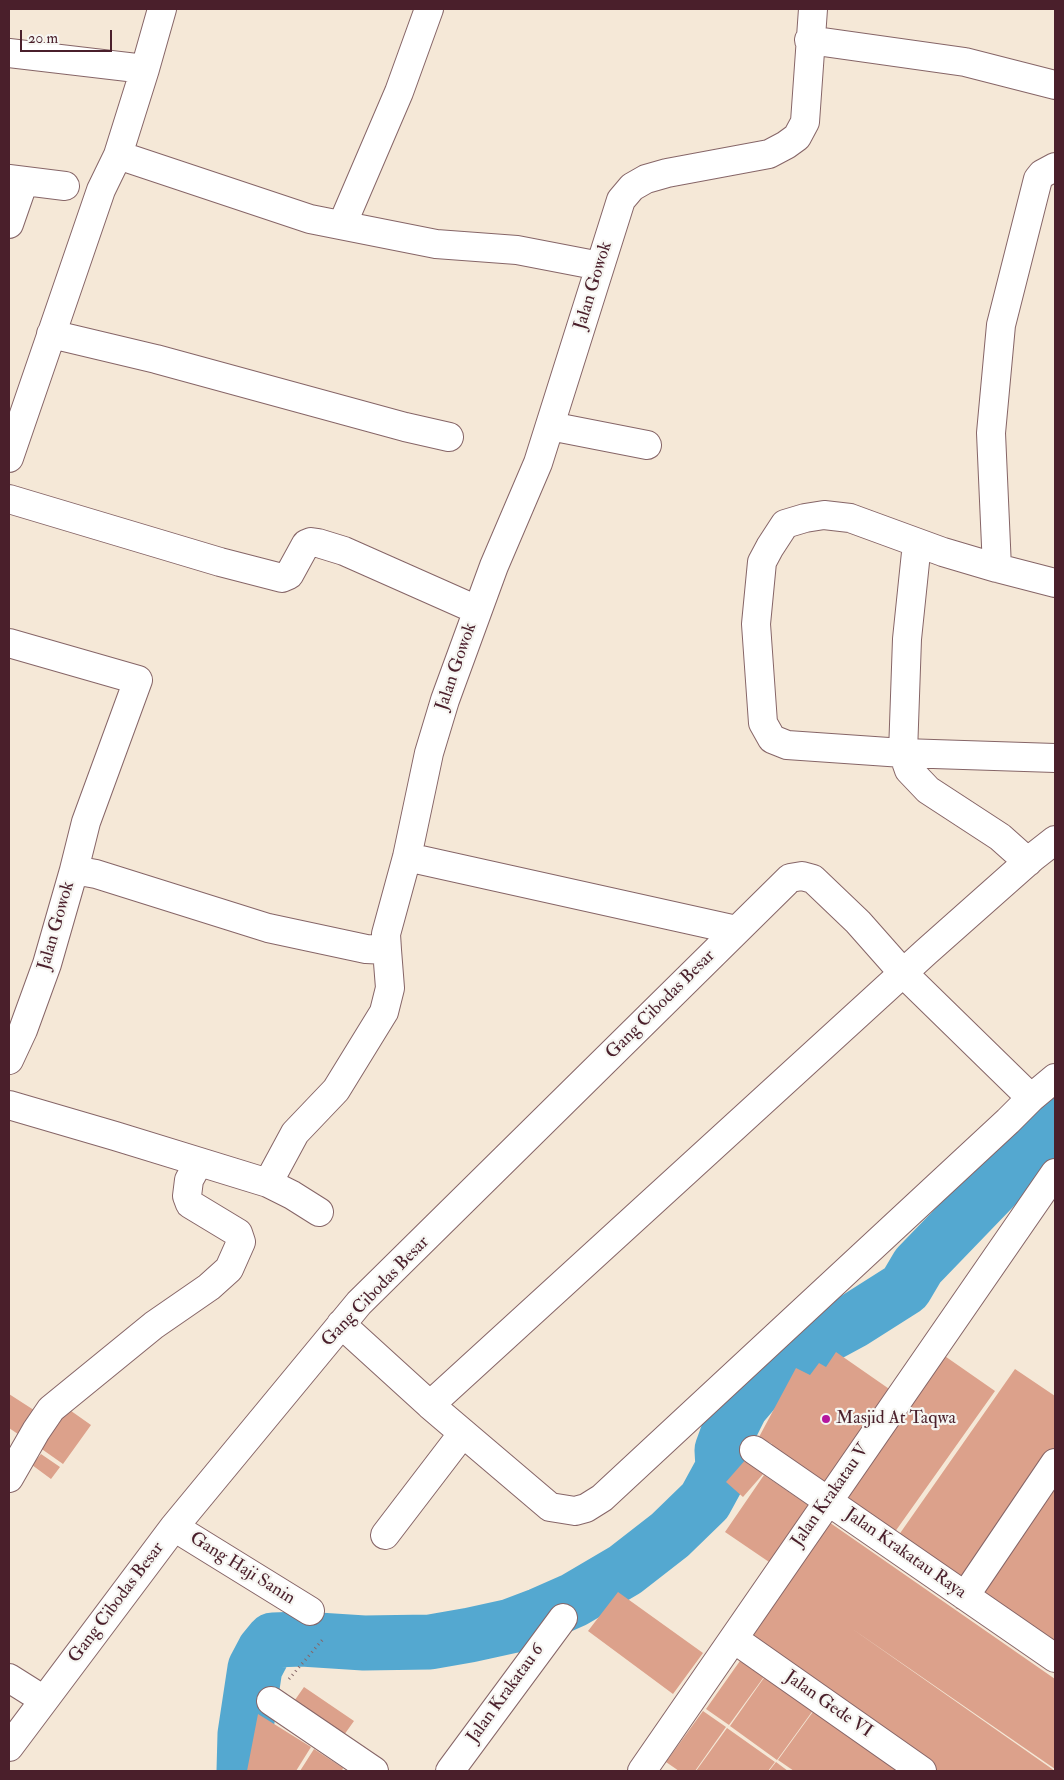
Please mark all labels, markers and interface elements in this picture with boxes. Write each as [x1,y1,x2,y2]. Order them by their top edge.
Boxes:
scale bar [22,20,115,52]
text: 20 m [28,29,58,48]
street label: Jalan Gowok [570,239,618,333]
street label: Jalan Gowok [432,620,482,714]
street label: Jalan Gowok [34,879,80,973]
street label: Gang Cibodas Besar [602,946,720,1064]
street label: Gang Cibodas Besar [318,1232,434,1352]
place label: Masjid At Taqwa [836,1408,956,1430]
marker: Masjid At Taqwa [820,1413,832,1425]
street label: Jalan Krakatau V [787,1440,875,1552]
street label: Jalan Krakatau Raya [840,1504,970,1604]
street label: Gang Haji Sanin [185,1528,299,1610]
street label: Gang Cibodas Besar [65,1538,169,1668]
street label: Jalan Krakatau 6 [463,1640,549,1748]
street label: Jalan Gede VI [780,1667,876,1743]

